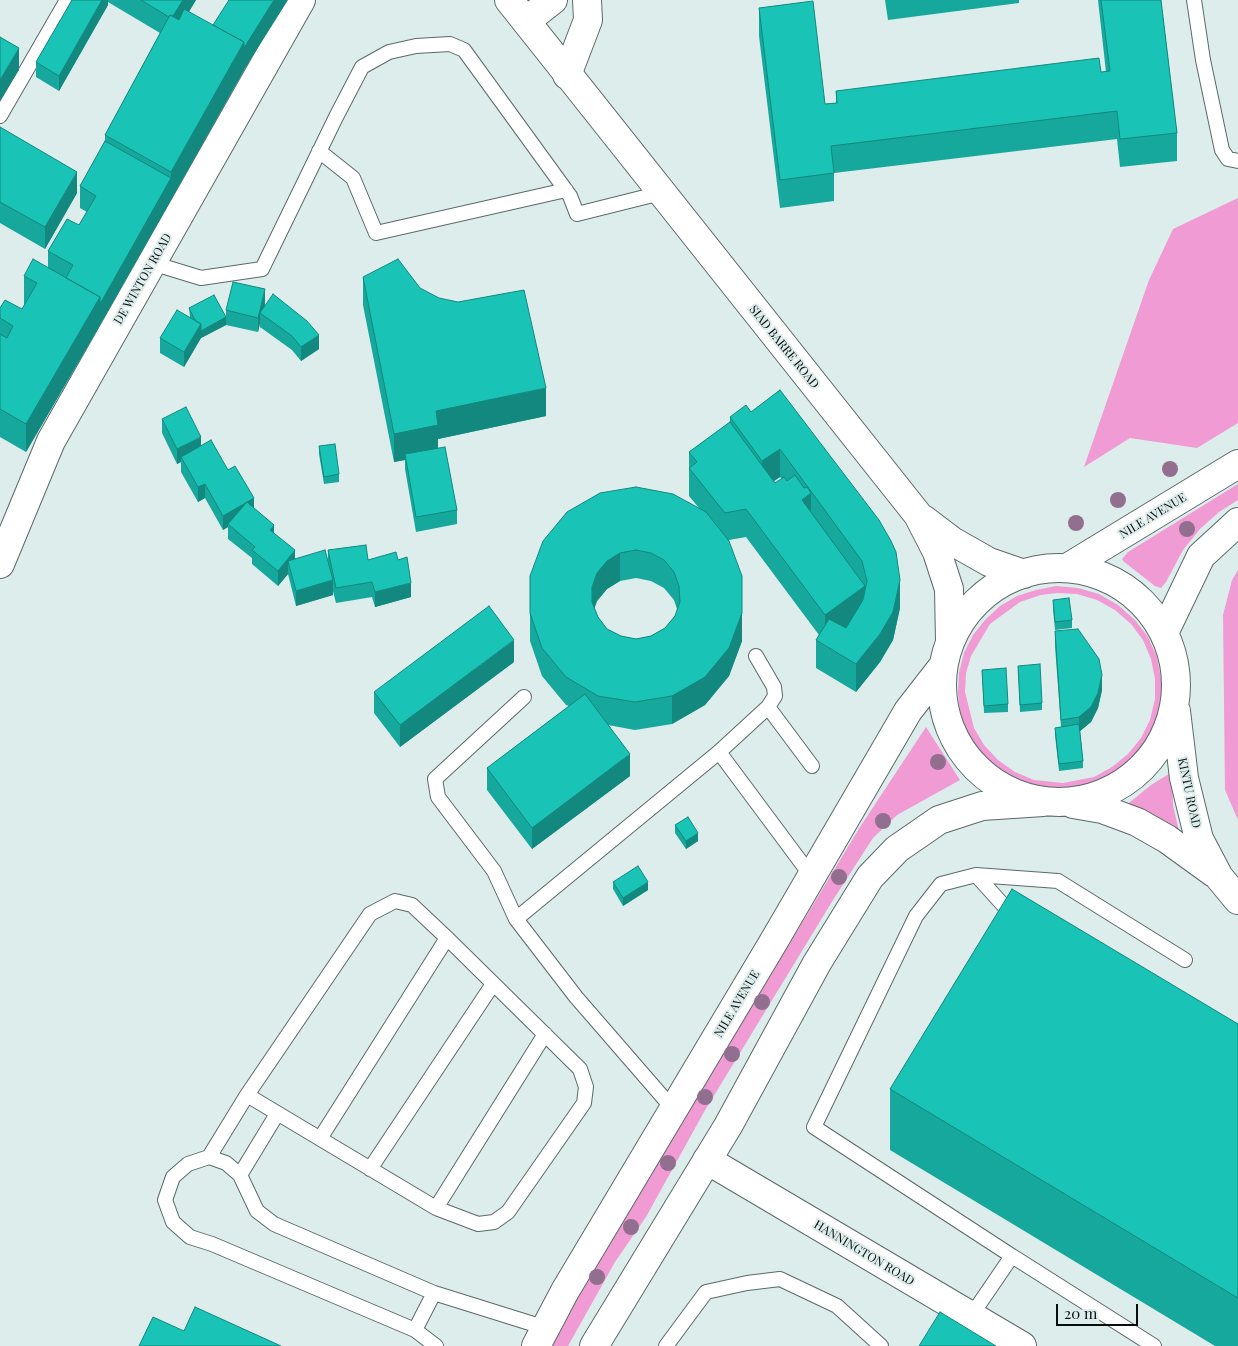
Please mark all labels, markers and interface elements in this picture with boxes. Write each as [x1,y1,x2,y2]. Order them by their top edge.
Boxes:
street label: DE WINTON ROAD [111,231,175,327]
street label: SIAD BARRE ROAD [746,303,822,391]
street label: NILE AVENUE [1117,490,1189,542]
street label: KINTU ROAD [1175,757,1203,829]
street label: NILE AVENUE [711,968,763,1040]
street label: HANNINGTON ROAD [811,1217,917,1289]
scale bar [1058,1294,1140,1326]
text: 20 m [1064,1303,1097,1323]

